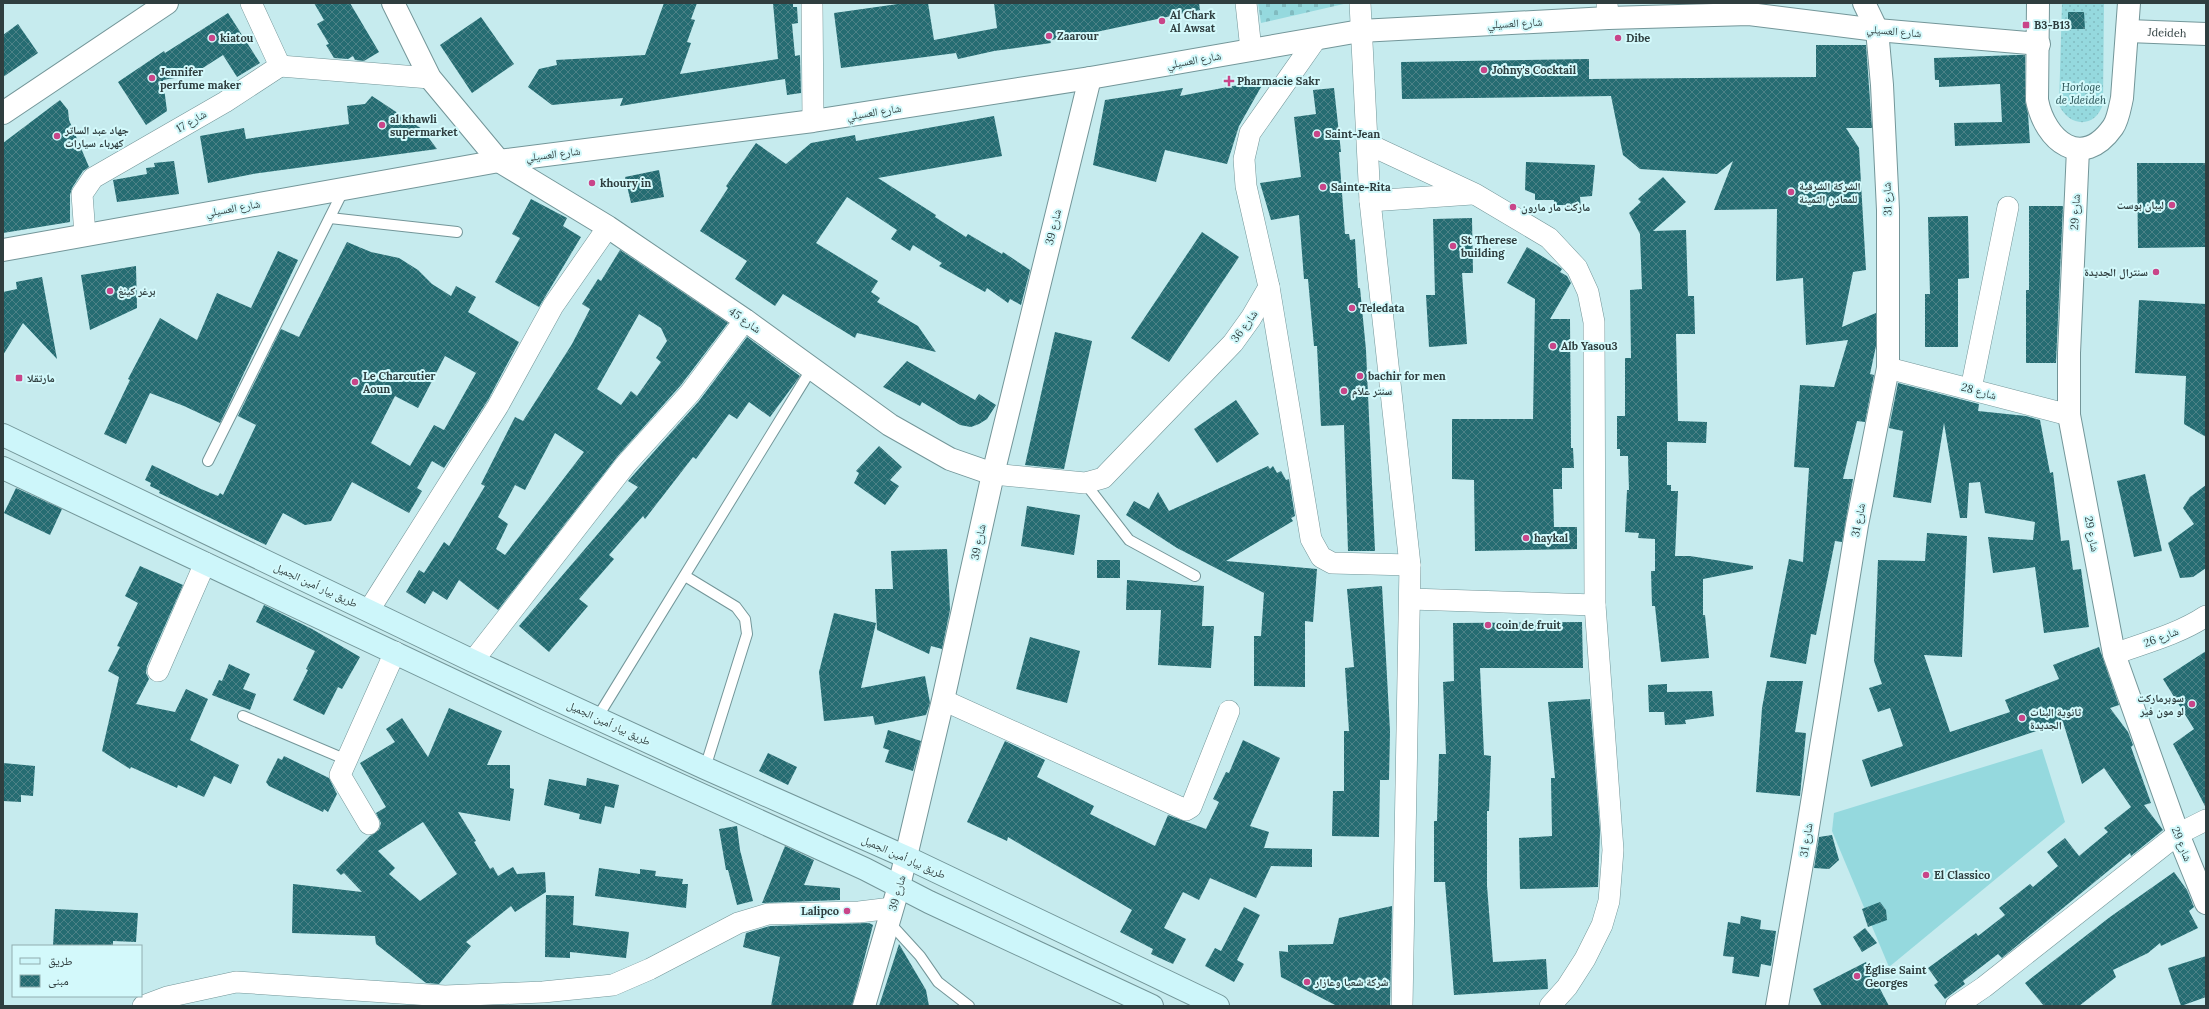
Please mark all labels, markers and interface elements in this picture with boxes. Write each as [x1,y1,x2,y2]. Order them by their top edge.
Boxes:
place label: Al Chark Al Awsat [1170,8,1216,35]
street label: شارع العسيلي [1487,15,1543,33]
marker: Al Chark Al Awsat [1157,16,1167,26]
place label: B3-B13 [2034,18,2070,32]
marker: B3-B13 [2021,20,2031,30]
street label: شارع العسيلي [1866,22,1922,42]
street label: Jdeideh [2146,25,2187,40]
place label: Zaarour [1057,29,1099,43]
place label: kiatou [220,31,254,45]
marker: Zaarour [1044,31,1054,41]
place label: Dibe [1626,31,1650,45]
marker: kiatou [207,33,217,43]
marker: Dibe [1613,33,1623,43]
street label: شارع العسيلي [1166,48,1223,73]
place label: Johny's Cocktail [1492,63,1577,77]
place label: Jennifer perfume maker [160,65,242,92]
marker: Johny's Cocktail [1479,65,1489,75]
marker: Jennifer perfume maker [147,73,157,83]
place label: Pharmacie Sakr [1237,74,1321,88]
marker: Pharmacie Sakr [1224,76,1234,86]
park label: Horloge de Jdeideh [2056,80,2107,107]
street label: شارع العسيلي [846,101,902,125]
street label: شارع 17 [173,107,209,135]
place label: al khawli supermarket [390,112,458,139]
marker: al khawli supermarket [377,120,387,130]
place label: جهاد عبد الساتر كهرباء سيارات [64,123,129,150]
place label: Saint-Jean [1325,127,1380,141]
marker: Saint-Jean [1312,129,1322,139]
marker: جهاد عبد الساتر كهرباء سيارات [52,131,62,141]
street label: شارع العسيلي [525,144,581,166]
place label: khoury in [600,176,651,190]
marker: khoury in [587,178,597,188]
place label: الشركة الشرقية للمعادن الثمينة [1799,179,1861,207]
place label: Sainte-Rita [1331,180,1391,194]
marker: Sainte-Rita [1318,182,1328,192]
street label: شارع 31 [1879,182,1895,216]
marker: الشركة الشرقية للمعادن الثمينة [1786,187,1796,197]
street label: شارع 29 [2067,194,2083,230]
street label: شارع العسيلي [205,196,262,221]
place label: ليبان بوست [2117,198,2164,213]
place label: ماركت مار مارون [1521,200,1590,215]
marker: ليبان بوست [2167,200,2177,210]
marker: ماركت مار مارون [1508,202,1518,212]
street label: شارع 39 [1042,208,1064,246]
place label: St Therese building [1460,233,1517,260]
marker: St Therese building [1448,241,1458,251]
place label: سنترال الجديدة [2084,265,2148,280]
marker: سنترال الجديدة [2151,267,2161,277]
place label: برغر كينغ [118,284,156,299]
marker: برغر كينغ [105,286,115,296]
place label: Teledata [1360,301,1405,315]
marker: Teledata [1347,303,1357,313]
street label: شارع 45 [726,304,764,336]
street label: شارع 36 [1228,307,1260,345]
place label: Alb Yasou3 [1561,339,1618,353]
marker: Alb Yasou3 [1548,341,1558,351]
place label: Le Charcutier Aoun [363,369,436,396]
place label: bachir for men [1367,369,1446,383]
place label: مارتقلا [27,371,55,385]
marker: bachir for men [1355,371,1365,381]
marker: مارتقلا [14,373,24,383]
marker: Le Charcutier Aoun [350,377,360,387]
street label: شارع 28 [1960,380,1998,402]
place label: سنتر علاّم [1352,384,1393,399]
marker: سنتر علاّم [1339,386,1349,396]
street label: شارع 31 [1848,502,1868,538]
street label: شارع 29 [2082,515,2102,553]
street label: شارع 39 [967,523,989,561]
place label: haykal [1534,531,1569,545]
marker: haykal [1521,533,1531,543]
street label: طريق بيار أمين الجميل [272,560,360,610]
place label: coin de fruit [1496,618,1561,632]
marker: coin de fruit [1483,620,1493,630]
street label: شارع 26 [2142,624,2180,650]
place label: سوبرماركت لو مون فير [2137,691,2184,719]
street label: طريق بيار أمين الجميل [565,698,653,748]
marker: سوبرماركت لو مون فير [2187,699,2197,709]
place label: ثانوية البنات الجديدة [2030,705,2081,732]
marker: ثانوية البنات الجديدة [2017,713,2027,723]
street label: شارع 31 [1796,822,1816,858]
street label: شارع 29 [2169,825,2195,863]
street label: طريق بيار أمين الجميل [860,832,948,882]
place label: El Classico [1934,868,1990,882]
marker: El Classico [1921,870,1931,880]
street label: شارع 39 [885,874,909,912]
place label: Lalipco [801,904,839,918]
marker: Lalipco [842,906,852,916]
legend [12,945,142,997]
text: طريق [48,953,73,968]
place label: Église Saint Georges [1865,963,1927,990]
marker: Église Saint Georges [1852,971,1862,981]
text: مبنى [48,973,69,988]
place label: شركة شعيا وعازار [1314,975,1389,989]
marker: شركة شعيا وعازار [1302,977,1312,987]

